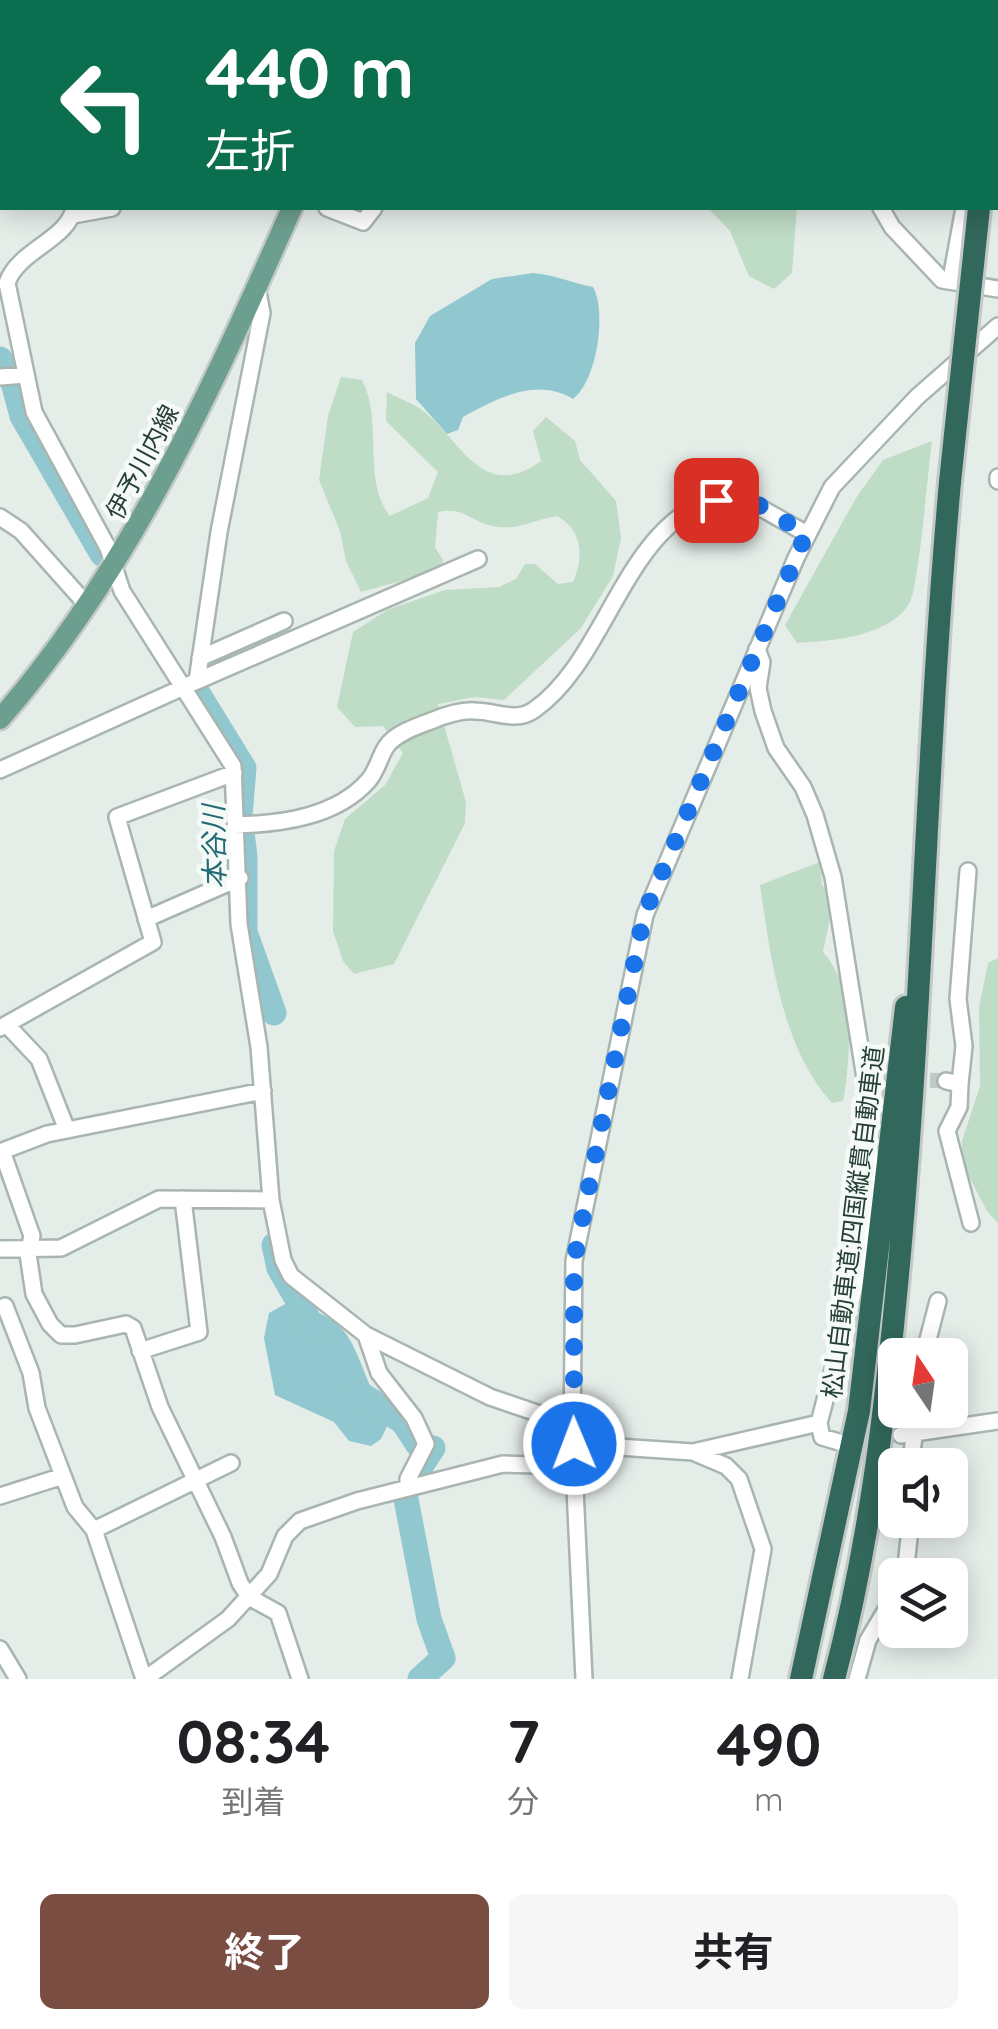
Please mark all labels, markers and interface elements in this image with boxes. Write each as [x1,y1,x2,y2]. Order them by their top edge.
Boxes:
text: 440 m [205,28,414,116]
icon: left [40,40,170,170]
text: 左折 [205,122,295,178]
street label: 伊予川内線 [99,399,185,524]
pin [674,458,759,543]
icon: arrive [689,473,744,528]
water label: 本谷川 [195,802,232,889]
street label: 松山自動車道;四国縦貫自動車道 [815,1044,890,1400]
north arrow [878,1338,968,1428]
map controls [878,1338,968,1648]
position arrow [522,1392,626,1496]
button: sound [878,1448,968,1538]
button: layers [878,1558,968,1648]
text: 08:34 [177,1703,330,1778]
text: 7 [507,1703,540,1778]
text: 490 [716,1706,821,1781]
text: m [754,1779,783,1819]
text: 到着 [221,1781,285,1821]
text: 分 [507,1781,539,1821]
button: 終了 [40,1894,489,2009]
button: 共有 [509,1894,958,2009]

